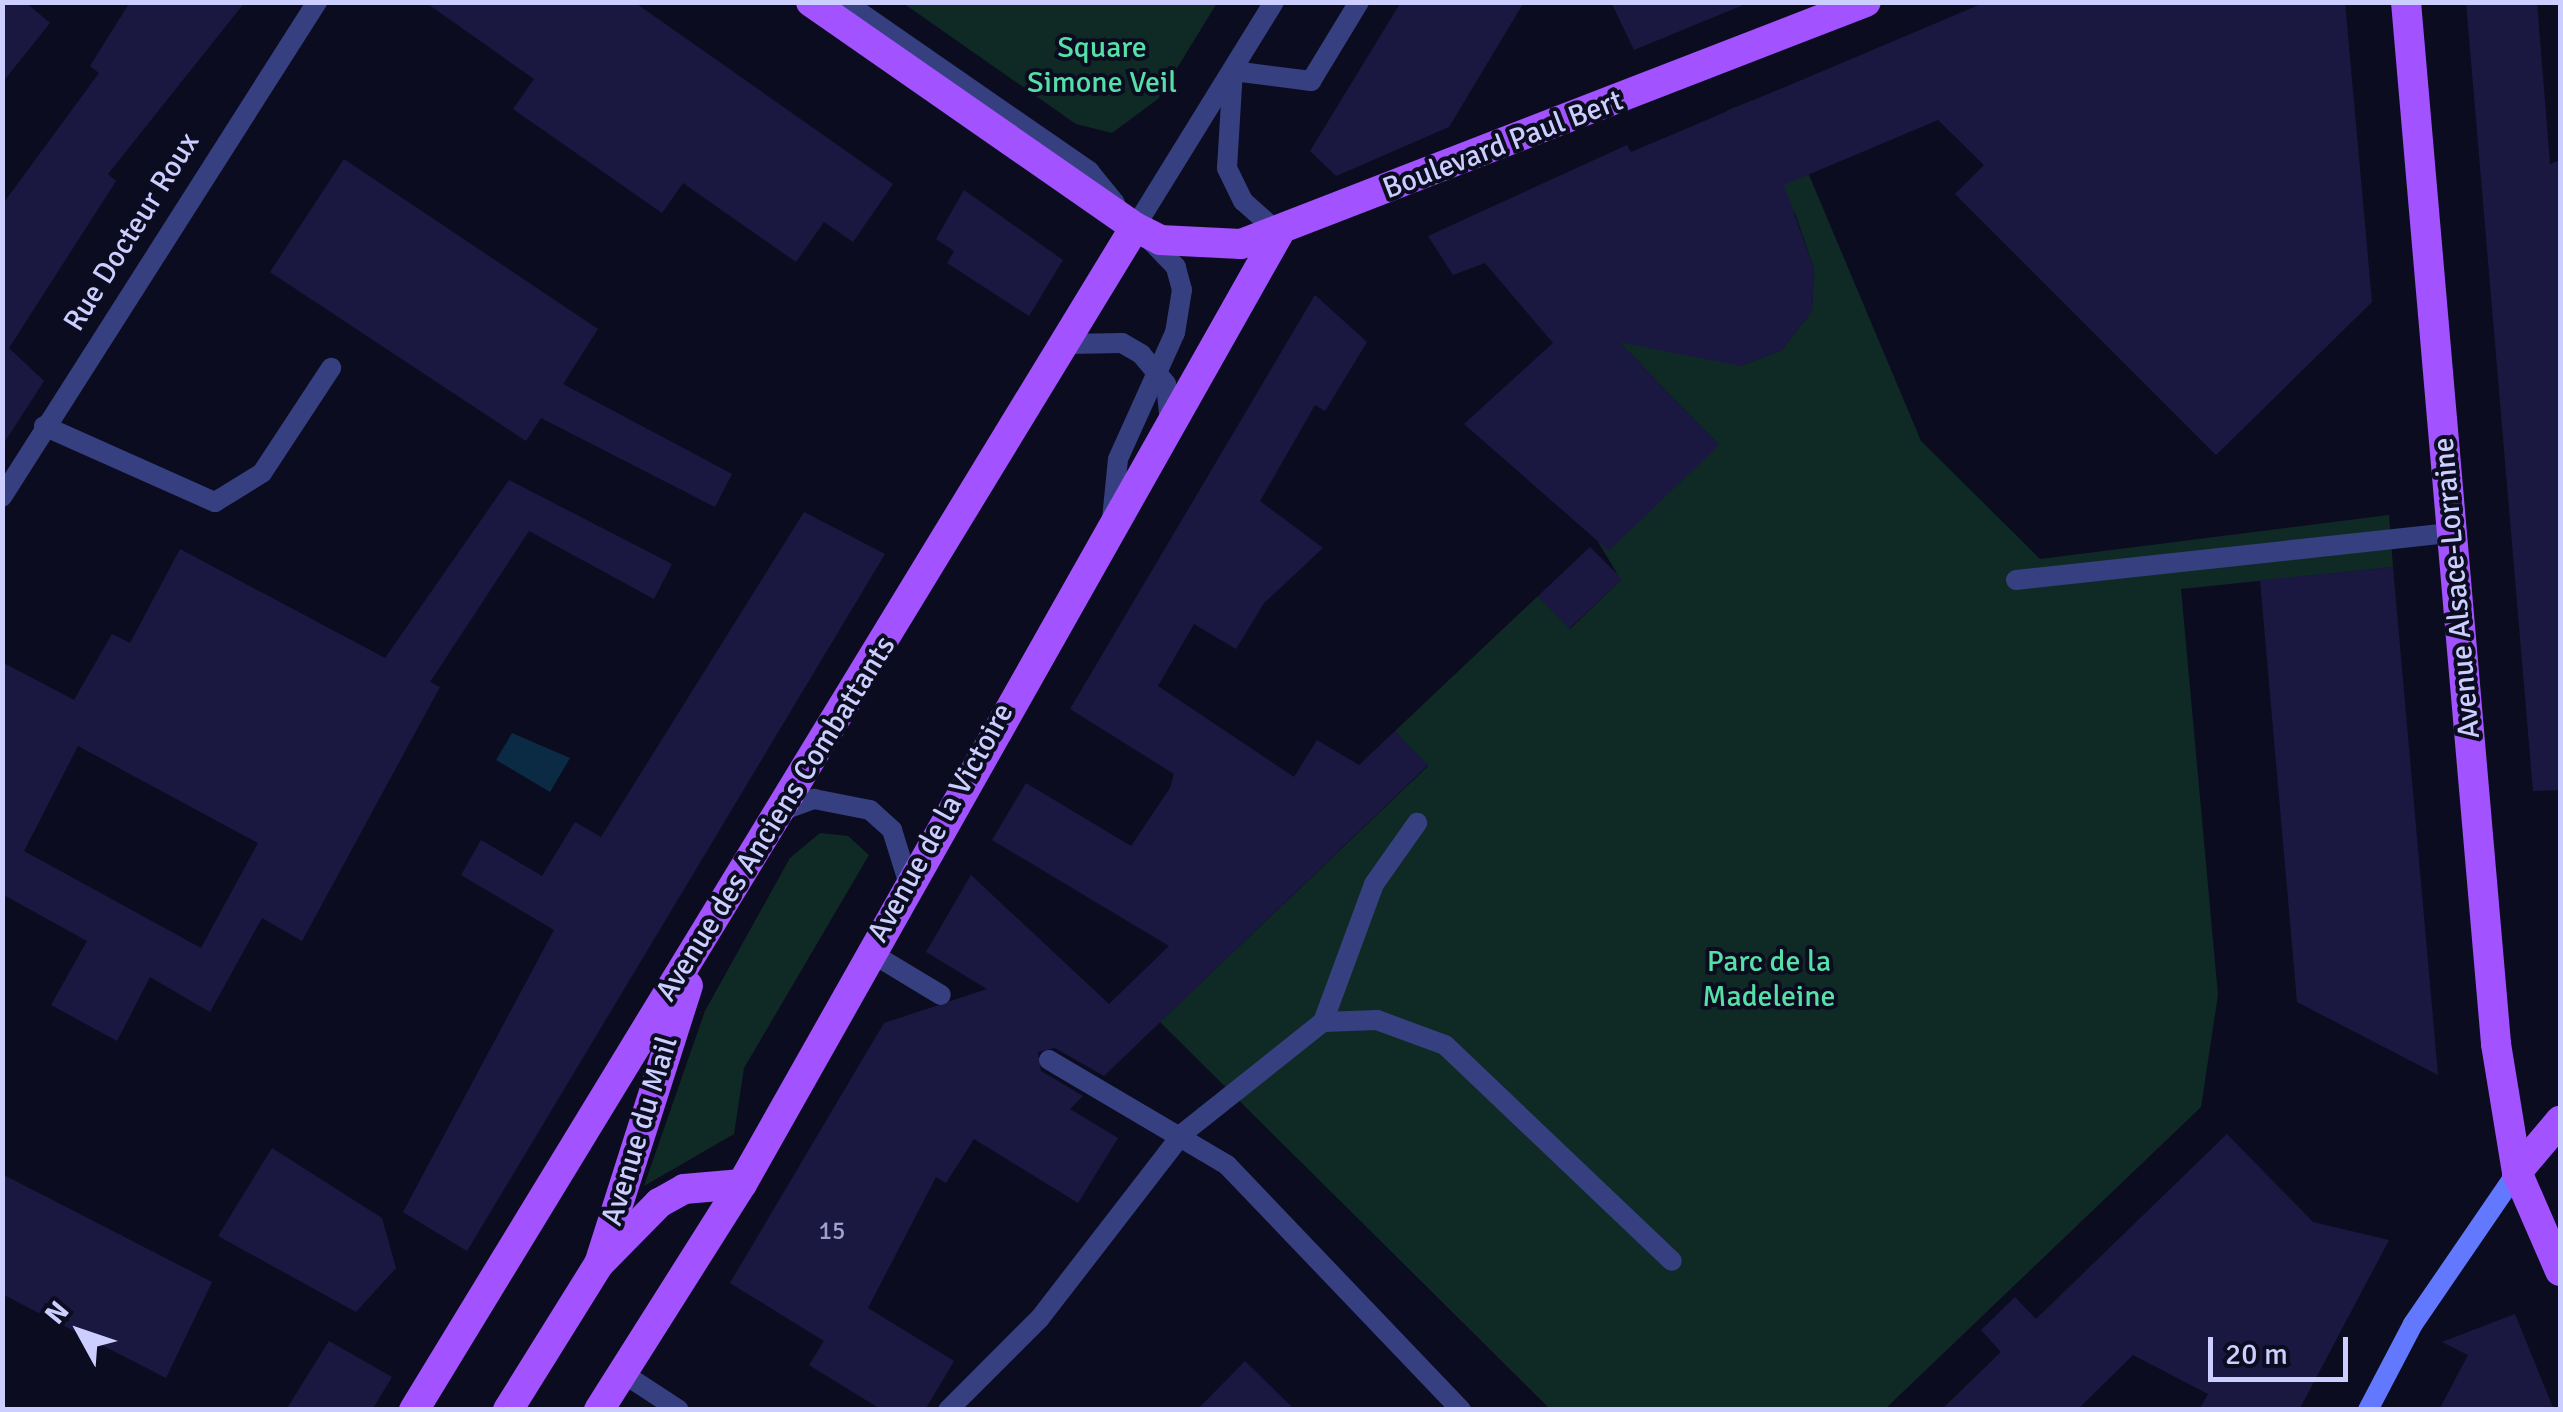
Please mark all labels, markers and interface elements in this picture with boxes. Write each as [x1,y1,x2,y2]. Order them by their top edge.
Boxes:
park label: Square Simone Veil [1027,30,1177,100]
street label: Boulevard Paul Bert [1378,83,1628,207]
street label: Rue Docteur Roux [57,126,207,338]
street label: Avenue Alsace-Lorraine [2426,436,2488,740]
street label: Avenue des Anciens Combattants [648,630,904,1008]
street label: Avenue de la Victoire [860,697,1022,949]
park label: Parc de la Madeleine [1702,944,1836,1014]
street label: Avenue du Mail [594,1032,686,1230]
house number: 15 [819,1216,845,1246]
north arrow [30,1282,130,1382]
text: N [38,1294,76,1331]
scale bar [2213,1317,2353,1379]
text: 20 m [2225,1336,2288,1373]

